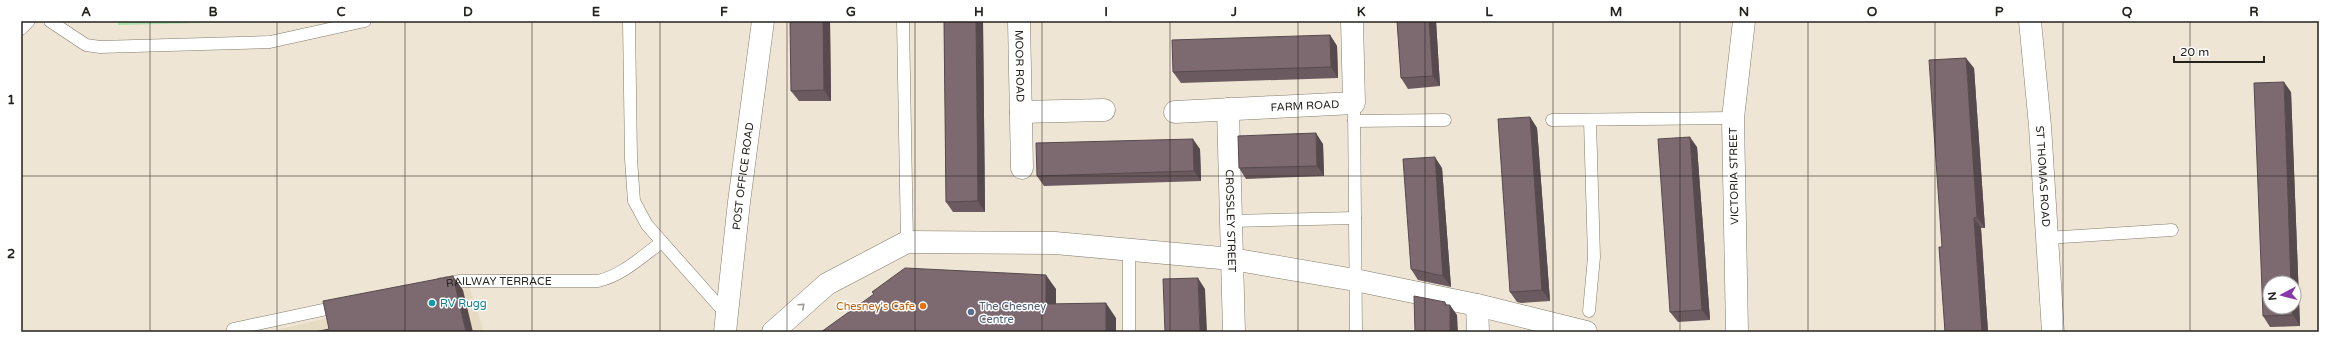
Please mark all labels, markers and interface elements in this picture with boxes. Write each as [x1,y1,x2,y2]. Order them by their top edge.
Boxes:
text: A [81,4,91,20]
text: B [208,4,218,20]
text: C [336,4,346,20]
text: D [463,4,473,20]
text: E [592,4,600,20]
text: F [720,4,728,20]
text: G [846,4,856,20]
text: H [974,4,984,20]
text: I [1104,4,1108,20]
text: J [1230,4,1237,20]
text: K [1357,4,1366,20]
text: L [1485,4,1493,20]
text: M [1610,4,1622,20]
text: N [1739,4,1749,20]
text: O [1867,4,1878,20]
text: P [1995,4,2004,20]
text: Q [2122,4,2133,20]
text: R [2249,4,2259,20]
street label: MOOR ROAD [1013,30,1027,102]
scale bar [2174,38,2264,64]
text: 20 m [2180,45,2209,59]
text: 1 [7,92,15,108]
street label: FARM ROAD [1270,97,1340,114]
street label: POST OFFICE ROAD [730,121,756,231]
street label: ST THOMAS ROAD [2033,125,2053,227]
street label: VICTORIA STREET [1727,127,1741,225]
street label: CROSSLEY STREET [1223,169,1239,273]
text: 2 [7,246,15,262]
street label: RAILWAY TERRACE [445,274,552,290]
north arrow [2262,275,2302,315]
text: N [2266,291,2280,301]
place label: RV Rugg [440,297,487,310]
marker: RV Rugg [427,298,437,308]
place label: Chesney's Cafe [836,300,915,313]
place label: The Chesney Centre [979,300,1046,326]
marker: Chesney's Cafe [918,301,928,311]
one-way arrow [797,303,805,311]
marker: The Chesney Centre [966,307,976,317]

